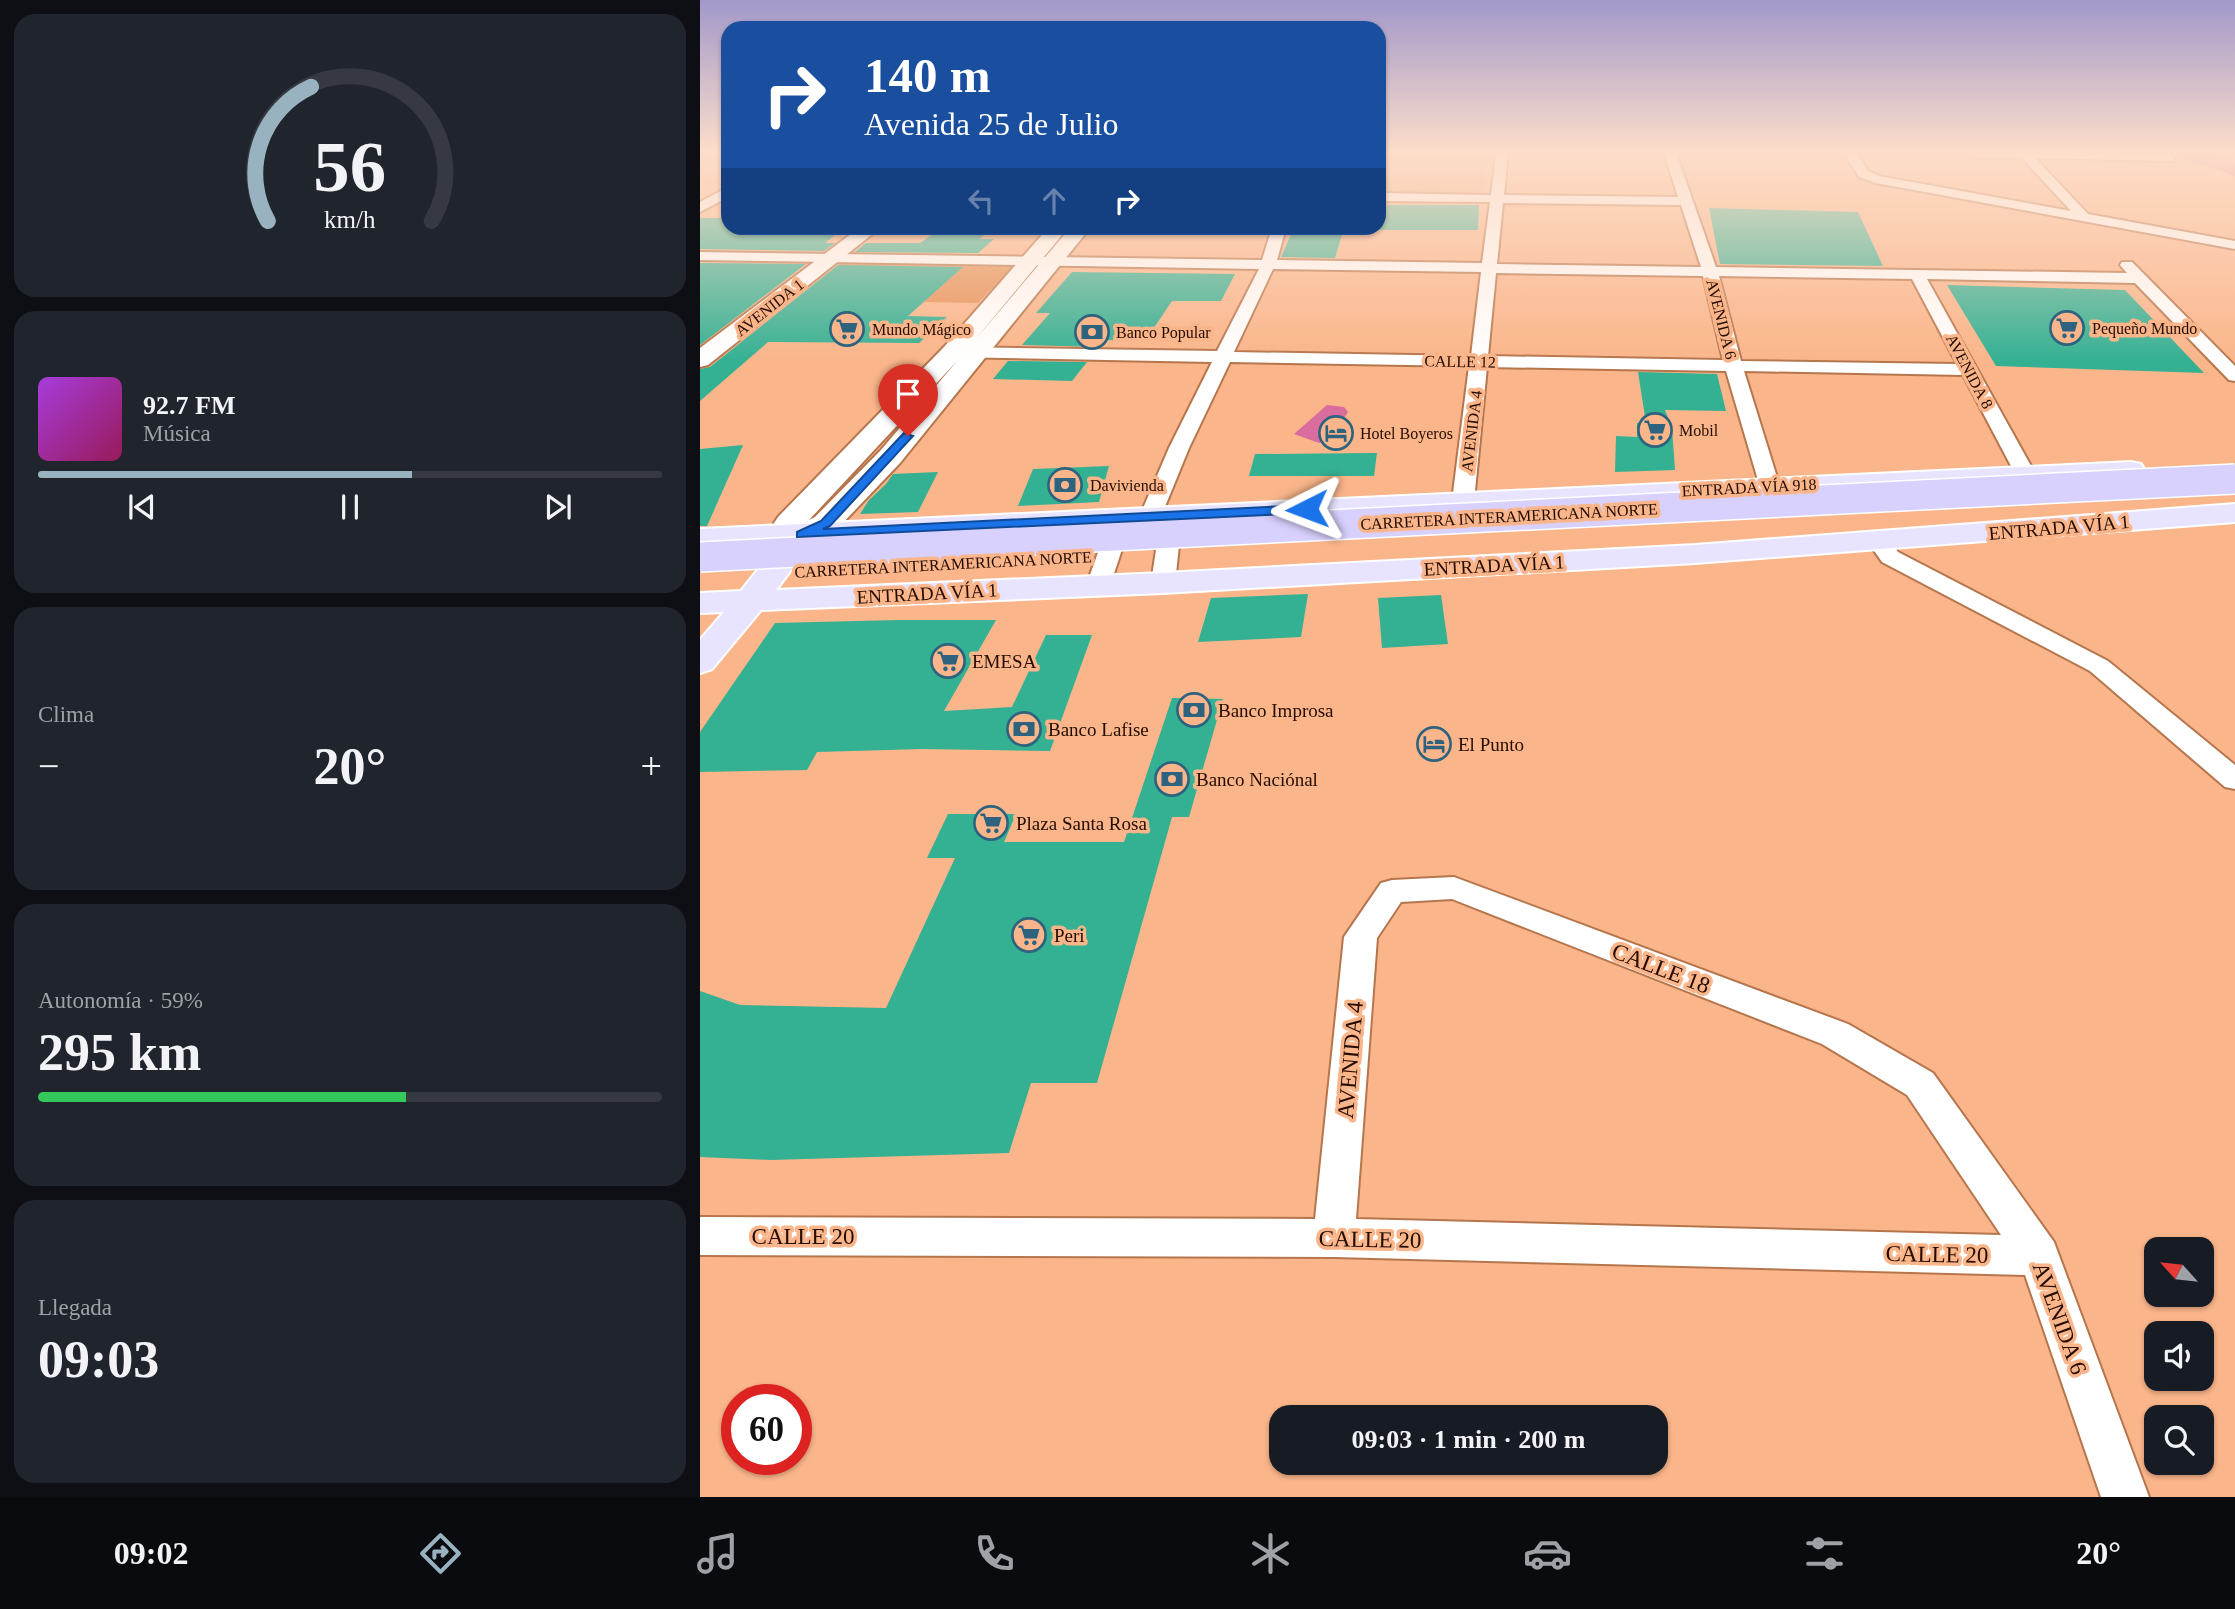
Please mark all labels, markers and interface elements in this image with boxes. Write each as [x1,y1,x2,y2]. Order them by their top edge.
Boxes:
text: 140 m [864,48,991,103]
icon: right [749,49,840,140]
text: Avenida 25 de Julio [864,106,1118,142]
text: 56 [314,127,386,208]
icon: left [962,182,1000,220]
icon: ahead [1035,182,1073,220]
icon: right [1108,182,1146,220]
text: km/h [324,206,376,233]
street label: AVENIDA 1 [732,275,807,339]
street label: AVENIDA 6 [1703,277,1740,361]
supermarket icon: Pequeño Mundo [2048,309,2086,347]
supermarket icon: Mundo Mágico [828,310,866,348]
bank icon: Banco Popular [1073,313,1111,351]
place label: Pequeño Mundo [2092,320,2197,338]
place label: Mundo Mágico [872,321,971,339]
place label: Banco Popular [1116,324,1211,342]
street label: AVENIDA 8 [1943,331,1996,411]
street label: CALLE 12 [1424,352,1496,371]
pin [878,364,938,436]
icon: arrive [889,375,927,413]
street label: AVENIDA 4 [1458,389,1485,473]
text: 92.7 FM [143,391,235,420]
supermarket icon: Mobil [1636,411,1674,449]
hotel icon: Hotel Boyeros [1317,414,1355,452]
text: Música [143,421,211,446]
place label: Mobil [1679,422,1719,439]
place label: Hotel Boyeros [1360,425,1453,443]
bank icon: Davivienda [1046,466,1084,504]
position arrow [1270,472,1344,546]
street label: ENTRADA VÍA 918 [1681,474,1817,500]
place label: Davivienda [1090,477,1164,494]
icon: previous [123,488,161,526]
icon: pause [331,488,369,526]
icon: next [539,488,577,526]
street label: CARRETERA INTERAMERICANA NORTE [1360,500,1658,533]
street label: ENTRADA VÍA 1 [1988,511,2130,544]
street label: CARRETERA INTERAMERICANA NORTE [794,548,1092,581]
street label: ENTRADA VÍA 1 [1423,551,1565,580]
street label: ENTRADA VÍA 1 [856,579,998,608]
supermarket icon: EMESA [929,642,967,680]
place label: EMESA [972,651,1037,672]
bank icon: Banco Improsa [1175,691,1213,729]
place label: Banco Improsa [1218,700,1334,721]
text: Clima [38,702,94,727]
bank icon: Banco Lafise [1005,710,1043,748]
place label: Banco Lafise [1048,719,1149,740]
hotel icon: El Punto [1415,725,1453,763]
place label: El Punto [1458,734,1524,755]
text: 20° [314,738,386,795]
text: − [38,745,59,787]
text: + [641,745,662,787]
bank icon: Banco Naciónal [1153,760,1191,798]
place label: Banco Naciónal [1196,769,1318,790]
supermarket icon: Plaza Santa Rosa [972,804,1010,842]
place label: Plaza Santa Rosa [1016,813,1147,834]
supermarket icon: Peri [1010,916,1048,954]
place label: Peri [1054,925,1085,946]
street label: CALLE 18 [1608,938,1713,999]
text: Autonomía · 59% [38,988,203,1013]
street label: AVENIDA 4 [1333,1000,1368,1120]
text: 295 km [38,1024,201,1081]
street label: CALLE 20 [752,1224,854,1249]
street label: CALLE 20 [1318,1226,1422,1253]
north arrow [2144,1237,2214,1307]
map controls [2144,1237,2214,1475]
street label: CALLE 20 [1885,1241,1989,1268]
street label: AVENIDA 6 [2028,1259,2091,1378]
text: Llegada [38,1295,112,1320]
button: sound [2144,1321,2214,1391]
text: 09:03 [38,1331,159,1388]
speed limit sign: 60 [721,1384,812,1475]
button: search [2144,1405,2214,1475]
text: 09:03 · 1 min · 200 m [1352,1425,1586,1454]
icon: directions [416,1529,465,1578]
icon: music [693,1529,742,1578]
icon: phone [970,1529,1019,1578]
icon: climate [1246,1529,1295,1578]
icon: car [1523,1529,1572,1578]
icon: filters [1800,1529,1849,1578]
text: 09:02 [114,1535,189,1571]
text: 20° [2076,1535,2121,1571]

